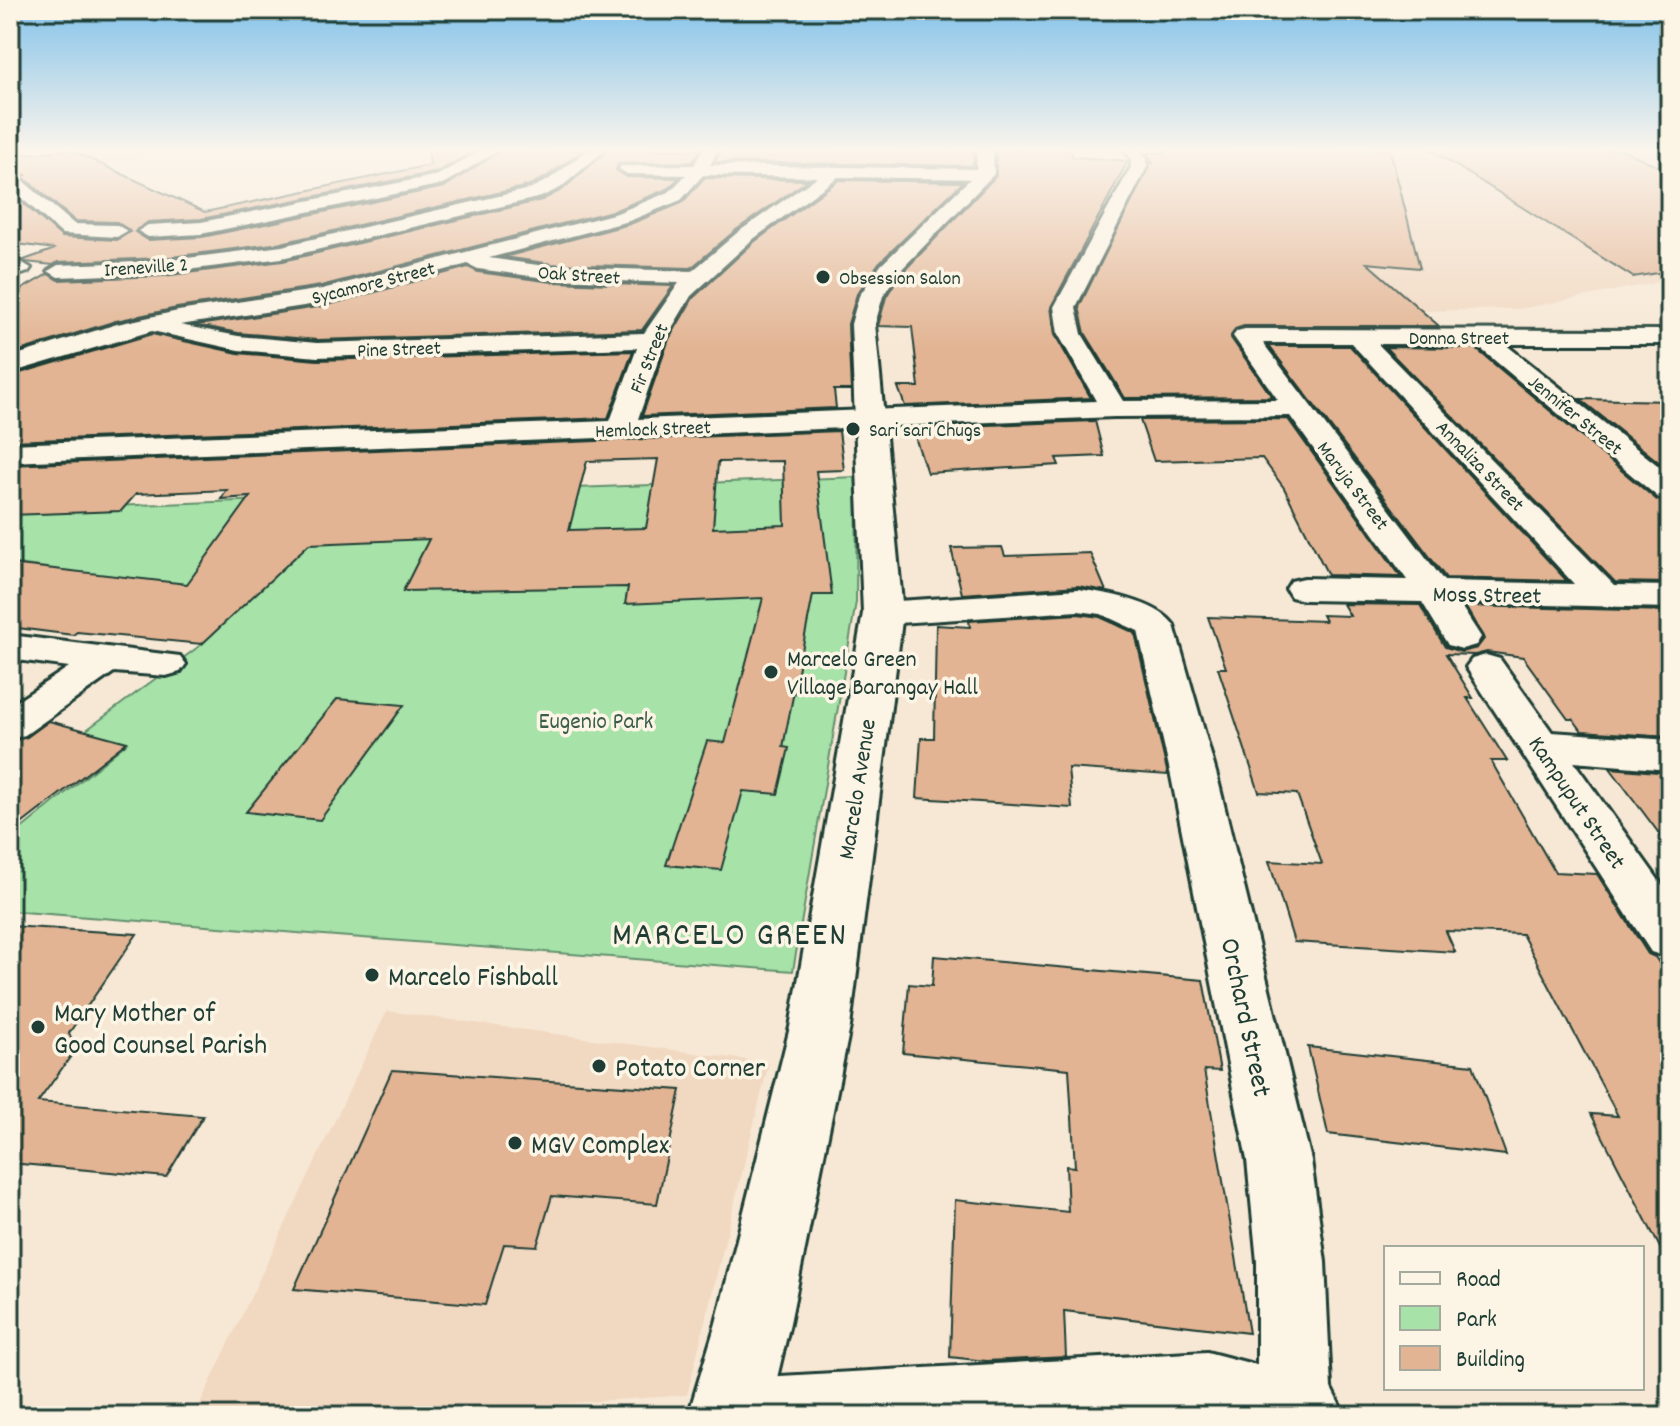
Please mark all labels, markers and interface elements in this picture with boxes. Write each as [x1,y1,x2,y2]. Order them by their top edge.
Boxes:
street label: Ireneville 2 [103,252,189,286]
street label: Sycamore Street [309,256,438,314]
street label: Oak Street [537,260,621,294]
place label: Obsession Salon [839,266,961,294]
marker: Obsession Salon [814,268,832,286]
street label: Fir Street [624,320,677,398]
street label: Donna Street [1409,326,1509,354]
street label: Pine Street [357,336,442,366]
street label: Jennifer Street [1521,369,1627,463]
street label: Hemlock Street [595,415,711,447]
street label: Annaliza Street [1428,415,1530,519]
place label: Sari sari Chugs [869,418,981,446]
marker: Sari sari Chugs [844,420,862,438]
street label: Maruja Street [1309,436,1394,537]
street label: Moss Street [1432,579,1542,615]
place label: Marcelo Green Village Barangay Hall [787,644,978,706]
marker: Marcelo Green Village Barangay Hall [762,663,780,681]
park label: Eugenio Park [539,706,653,740]
street label: Marcelo Avenue [831,717,887,862]
street label: Kampuput Street [1518,730,1633,877]
district label: MARCELO GREEN [612,913,848,962]
street label: Orchard Street [1207,935,1279,1101]
place label: Marcelo Fishball [388,960,558,1000]
marker: Marcelo Fishball [363,966,381,984]
place label: Mary Mother of Good Counsel Parish [54,996,267,1068]
marker: Mary Mother of Good Counsel Parish [29,1018,47,1036]
place label: Potato Corner [615,1051,766,1091]
marker: Potato Corner [590,1057,608,1075]
place label: MGV Complex [531,1128,669,1168]
marker: MGV Complex [506,1134,524,1152]
legend [1384,1246,1644,1390]
text: Road [1456,1264,1501,1298]
text: Park [1456,1304,1497,1338]
text: Building [1456,1344,1525,1378]

